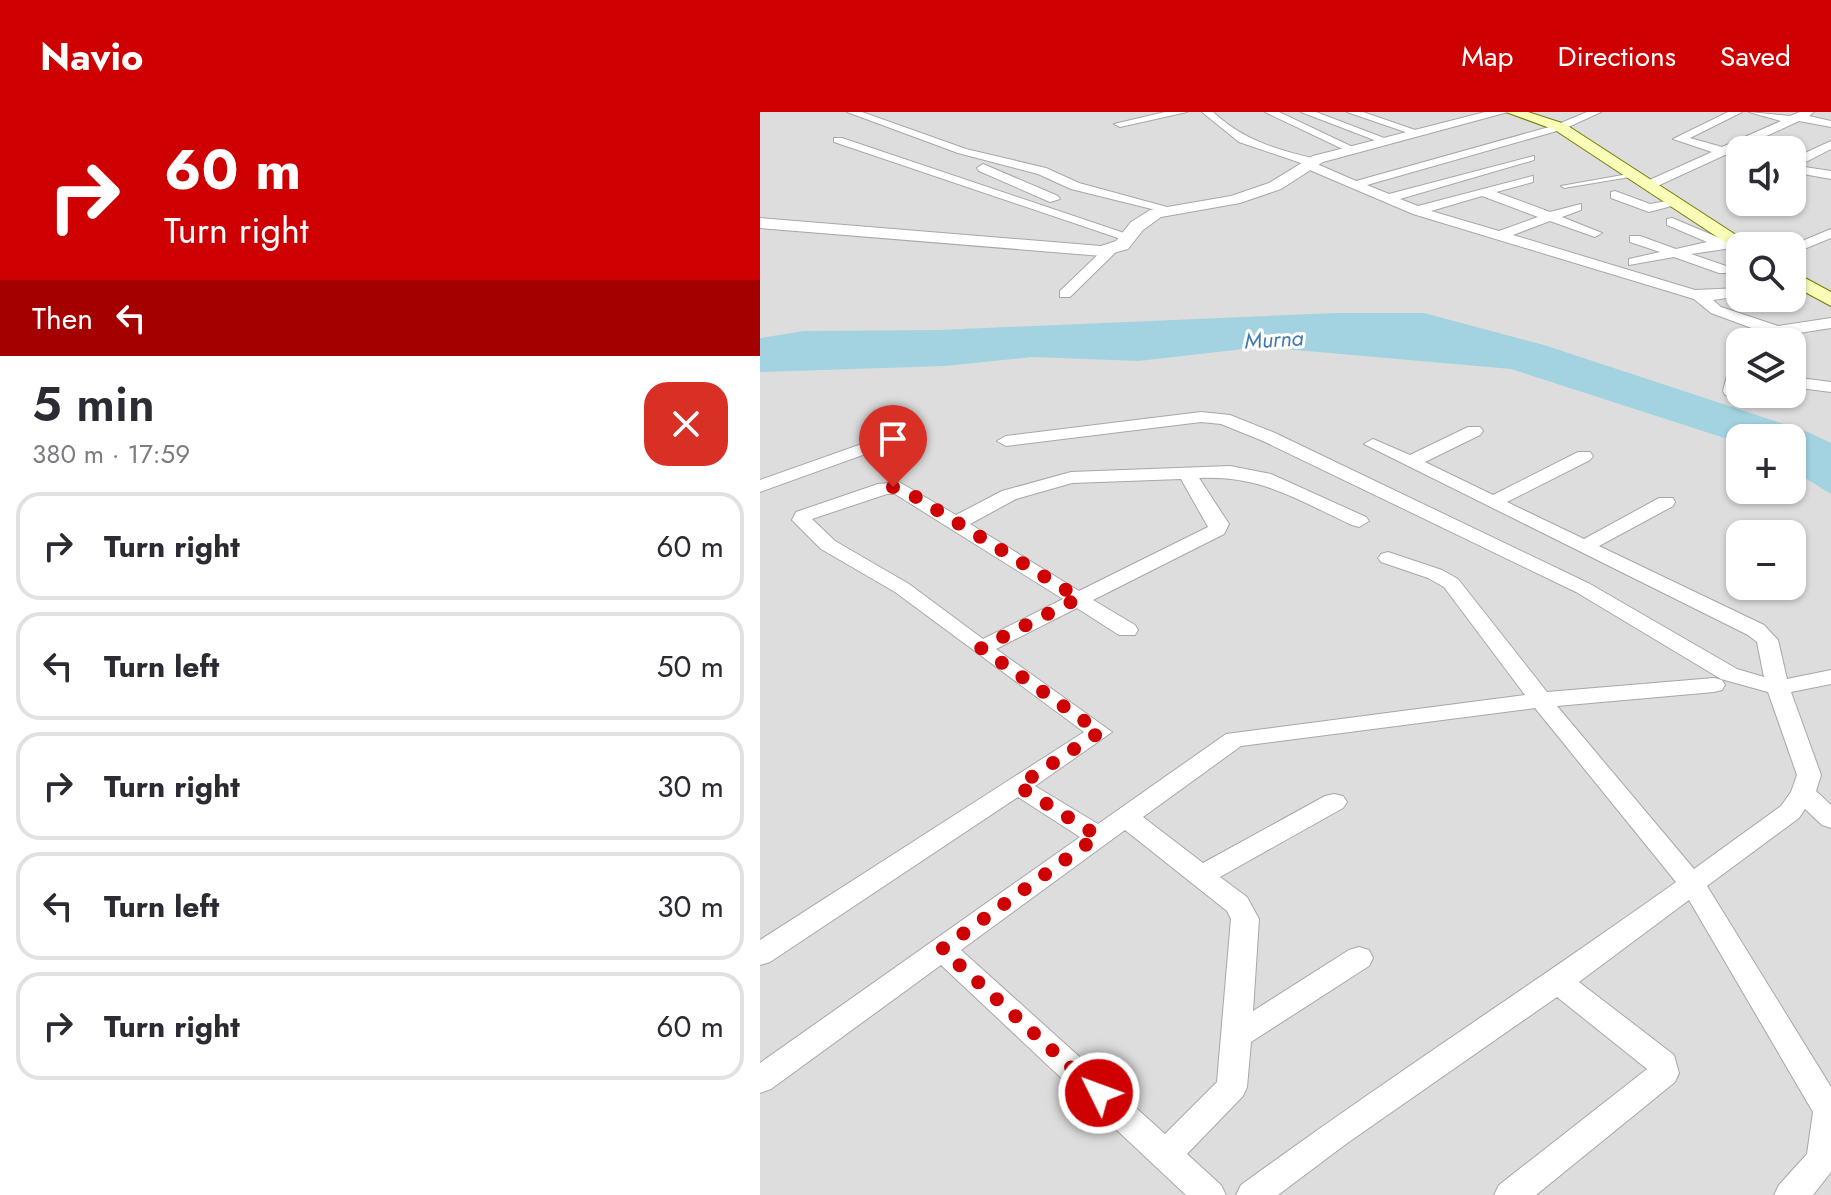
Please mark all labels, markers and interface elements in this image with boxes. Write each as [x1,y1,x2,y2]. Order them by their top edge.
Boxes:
text: Navio [40,29,143,84]
text: Map [1461,36,1513,77]
text: Directions [1557,36,1676,77]
text: Saved [1720,36,1791,77]
text: 60 m [164,129,301,210]
map controls [1726,136,1806,600]
button: sound [1726,136,1806,216]
icon: right [32,144,136,248]
text: Turn right [164,204,309,256]
button: search [1726,232,1806,312]
icon: left [109,296,153,340]
text: Then [32,297,93,340]
water label: Murna [1244,321,1304,357]
button: layers [1726,328,1806,408]
text: 5 min [32,370,155,439]
button: close [644,382,728,466]
pin [859,405,927,487]
icon: arrive [871,417,915,461]
button: + [1726,424,1806,504]
text: 380 m · 17:59 [32,435,190,473]
button: − [1726,520,1806,600]
icon: right [36,524,80,568]
text: Turn right [104,525,240,568]
text: 60 m [656,525,724,568]
icon: left [36,644,80,688]
text: Turn left [104,645,219,688]
text: 50 m [657,645,724,688]
icon: right [36,764,80,808]
text: Turn right [104,765,240,808]
text: 30 m [657,765,724,808]
icon: left [36,884,80,928]
text: Turn left [104,885,219,928]
text: 30 m [657,885,724,928]
icon: right [36,1004,80,1048]
text: Turn right [104,1005,240,1048]
text: 60 m [656,1005,724,1048]
position arrow [1057,1051,1141,1135]

